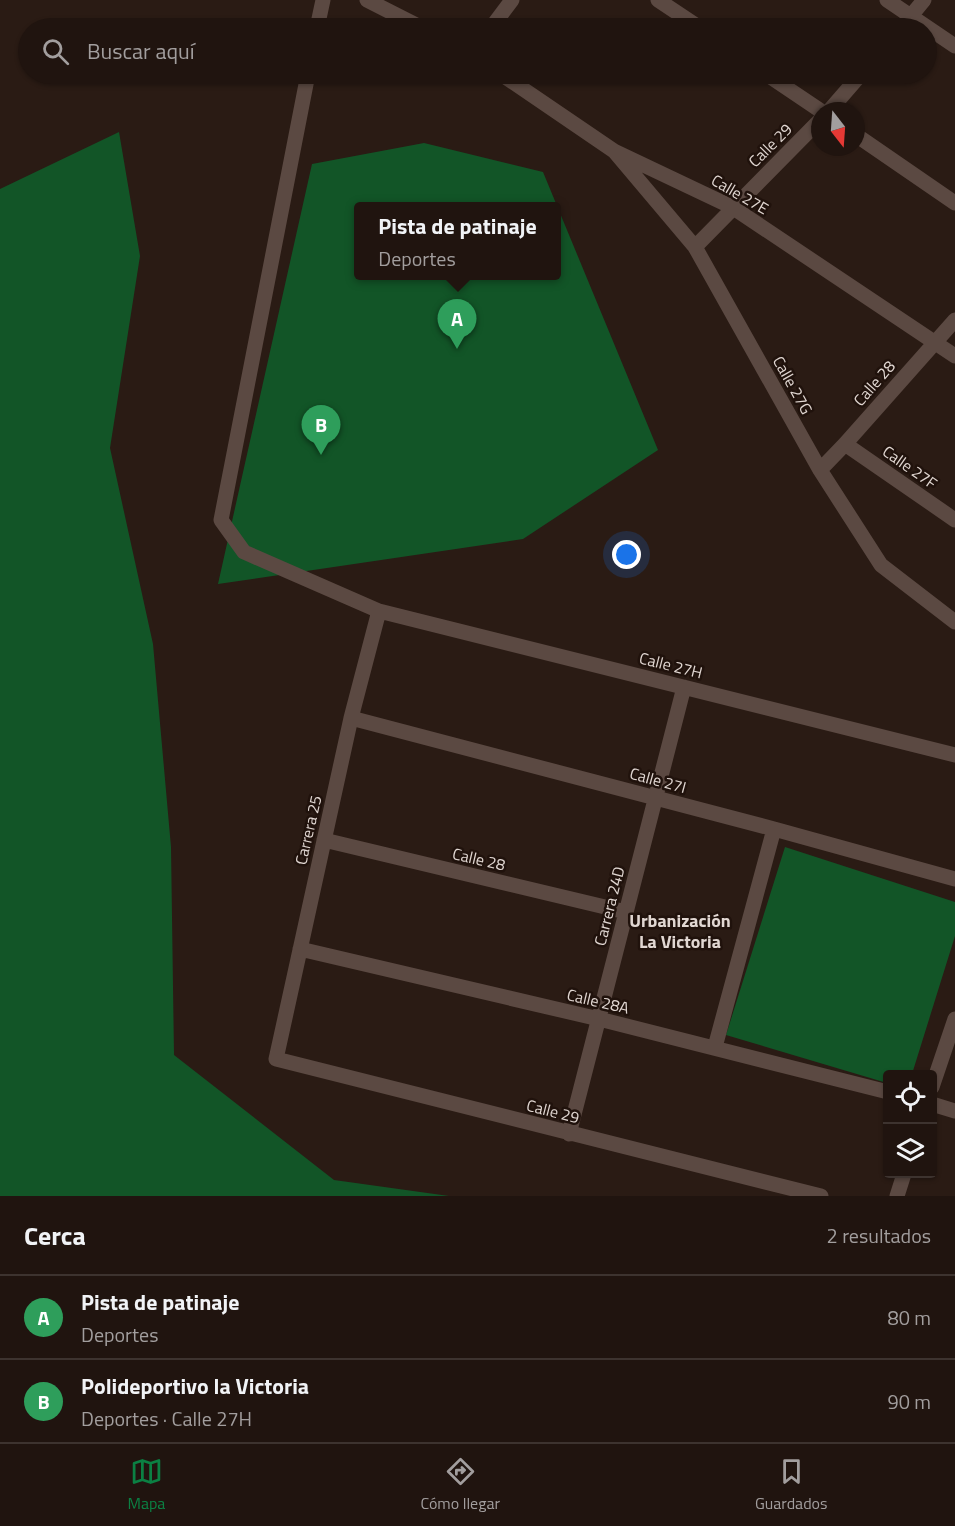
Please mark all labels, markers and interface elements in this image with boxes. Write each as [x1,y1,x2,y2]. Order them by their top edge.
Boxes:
search box [18,18,937,84]
text: Buscar aquí [87,34,195,68]
icon: search [39,35,72,68]
north arrow [811,102,865,156]
street label: Calle 29 [743,118,797,172]
street label: Calle 27E [707,168,773,220]
popup [354,202,561,280]
text: Pista de patinaje [378,209,537,243]
text: Deportes [378,243,456,274]
pin: A [438,300,476,349]
street label: Calle 27G [767,351,819,419]
street label: Calle 28 [847,355,901,411]
pin: B [302,406,340,455]
street label: Calle 27F [878,439,942,495]
your location [612,540,641,569]
street label: Calle 27H [637,646,705,684]
street label: Calle 27I [627,761,689,799]
street label: Carrera 25 [288,793,328,867]
street label: Calle 28 [450,841,508,877]
street label: Carrera 24D [588,864,630,948]
district label: Urbanización La Victoria [629,907,731,955]
street label: Calle 28A [565,982,632,1020]
map controls [883,1070,937,1178]
button: locate [883,1070,937,1124]
street label: Calle 29 [524,1093,582,1129]
button: layers [883,1124,937,1178]
text: Cerca [24,1216,86,1255]
text: 2 resultados [827,1220,931,1251]
text: Pista de patinaje [81,1285,239,1319]
text: A [37,1302,50,1333]
text: 80 m [887,1302,931,1333]
text: Deportes [81,1319,158,1350]
text: Polideportivo la Victoria [81,1369,309,1403]
text: B [37,1386,50,1417]
text: 90 m [887,1386,931,1417]
text: Deportes · Calle 27H [81,1403,252,1434]
tab: Mapa [127,1455,165,1515]
tab: Cómo llegar [420,1455,500,1515]
tab: Guardados [755,1455,827,1515]

